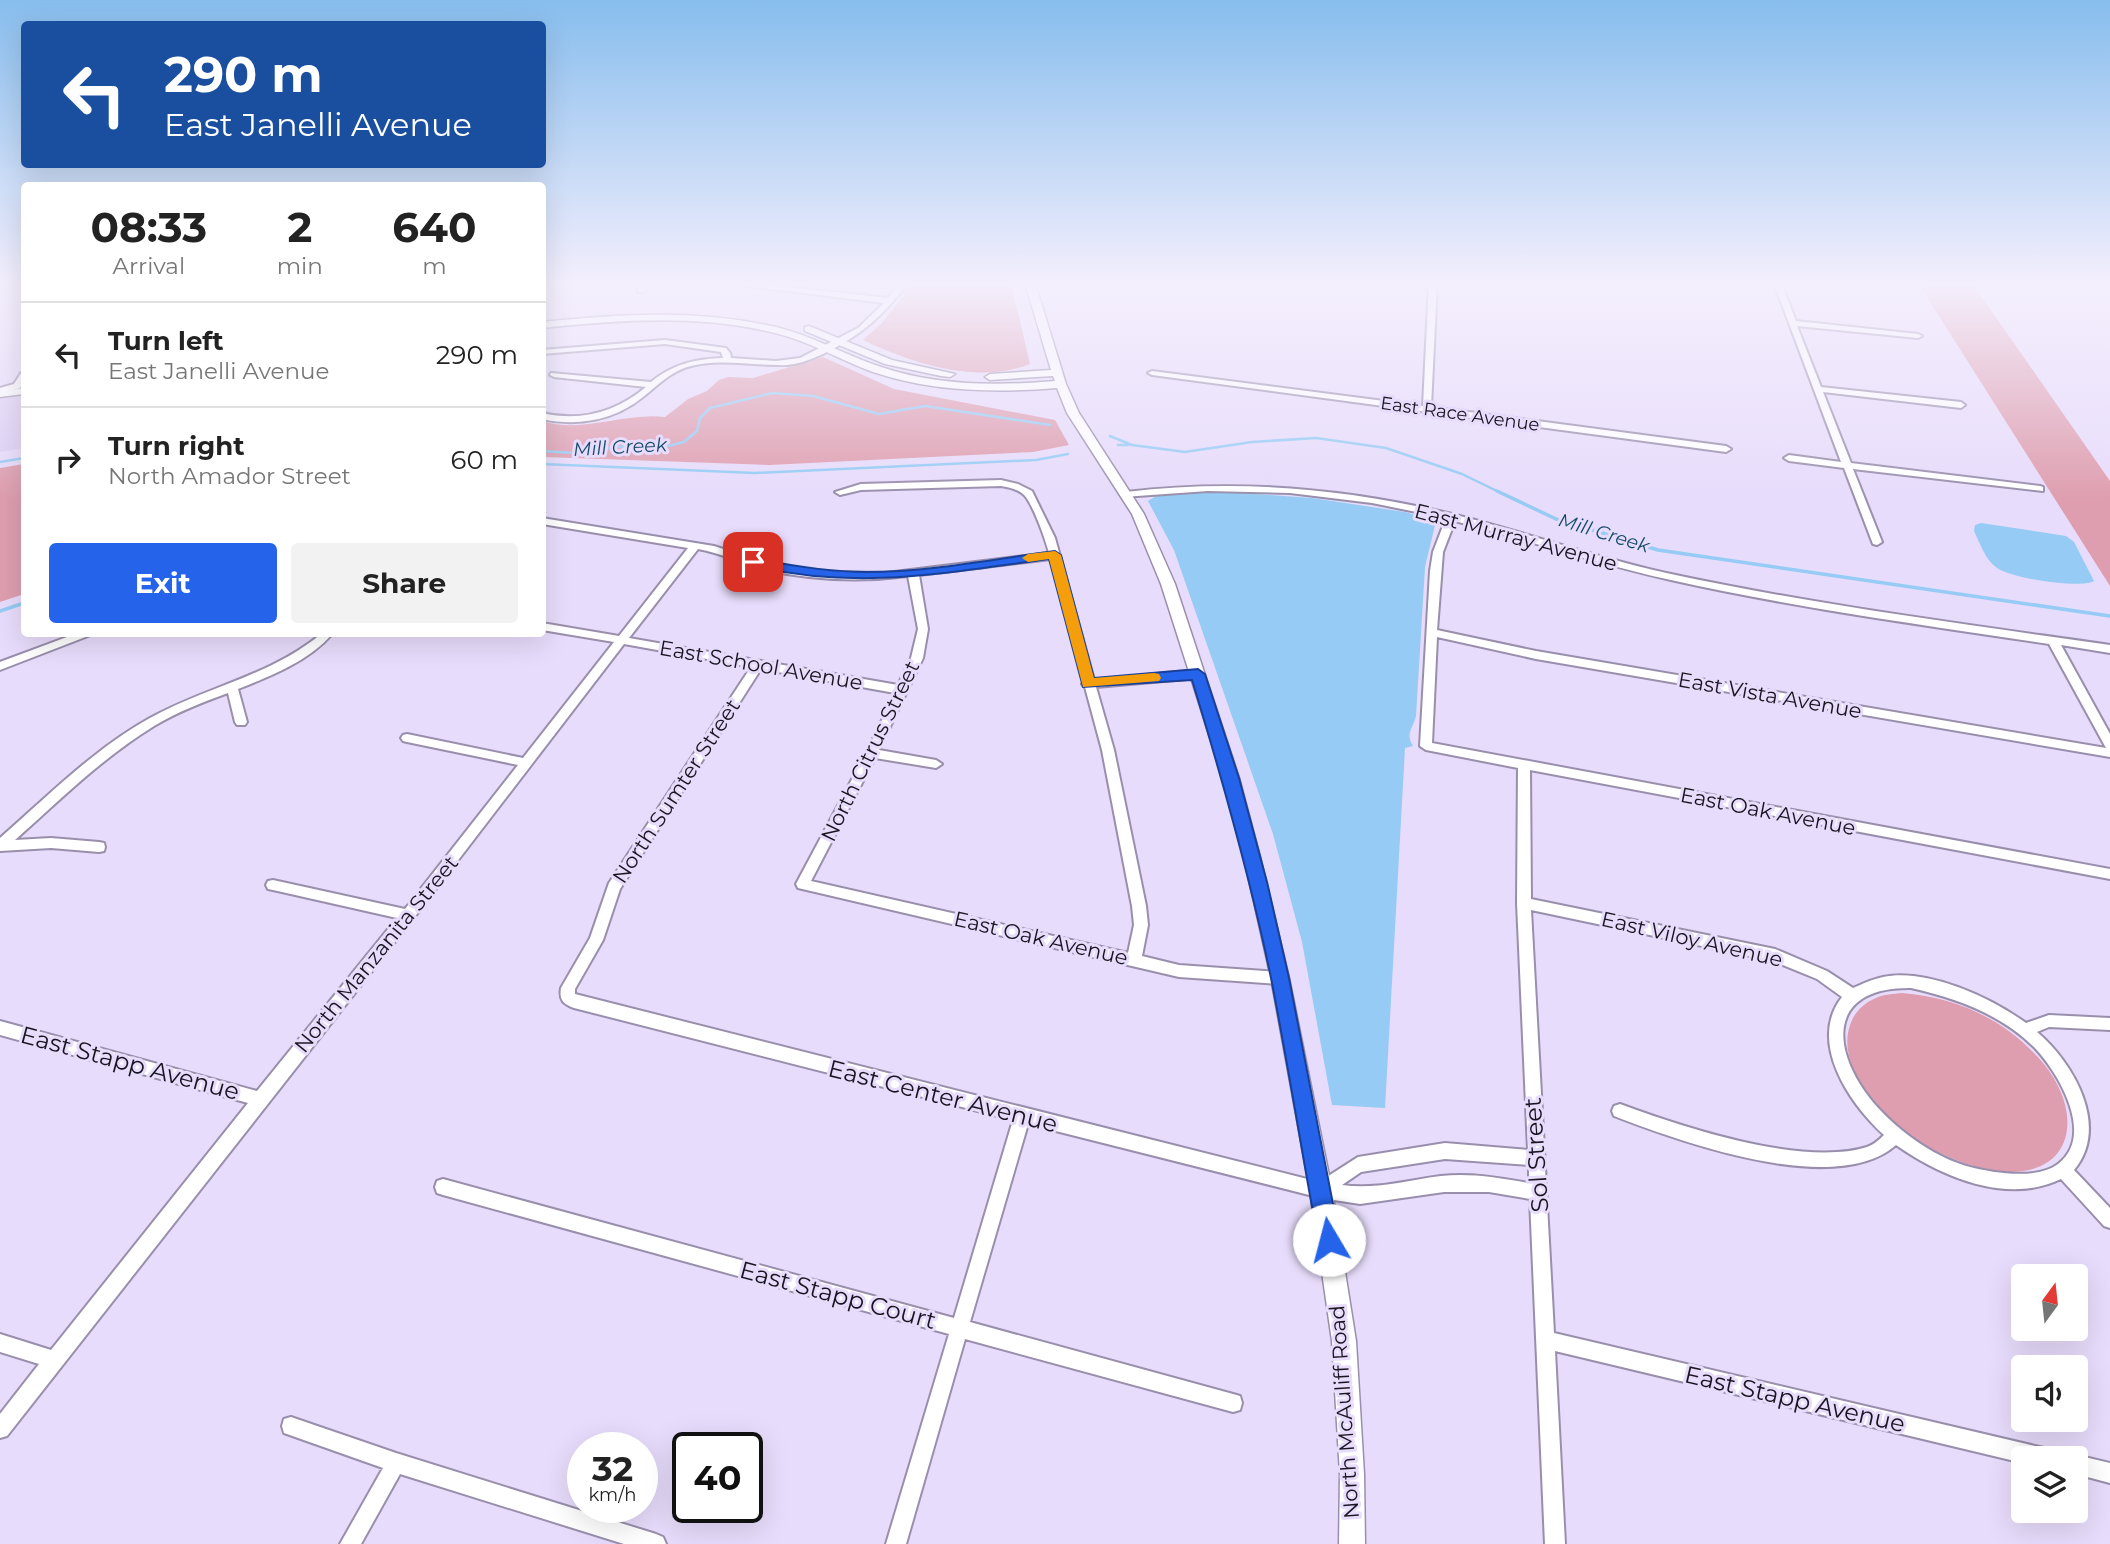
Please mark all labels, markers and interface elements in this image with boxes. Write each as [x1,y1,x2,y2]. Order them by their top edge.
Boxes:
text: 290 m [164,45,323,104]
icon: left [49,49,140,140]
text: East Janelli Avenue [164,105,472,144]
text: 08:33 [90,201,207,253]
text: 2 [287,201,312,253]
text: 640 [392,201,477,253]
text: Arrival [113,252,185,280]
text: min [277,252,323,280]
text: m [422,252,447,280]
text: Turn left [108,325,224,357]
icon: left [49,336,87,374]
text: 290 m [436,339,518,371]
text: East Janelli Avenue [108,357,329,385]
street label: East Race Avenue [1379,392,1541,436]
text: Turn right [108,430,244,462]
water label: Mill Creek [573,433,668,461]
icon: right [49,441,87,479]
text: 60 m [451,444,518,476]
text: North Amador Street [108,462,351,490]
street label: East Murray Avenue [1412,498,1620,576]
water label: Mill Creek [1556,508,1653,558]
pin [723,532,783,592]
button: Exit [49,543,277,623]
button: Share [291,543,518,623]
icon: arrive [734,543,772,581]
street label: East School Avenue [657,635,865,695]
street label: North Citrus Street [815,657,925,845]
street label: East Vista Avenue [1676,667,1864,723]
street label: North Sumter Street [607,694,745,888]
street label: East Oak Avenue [1678,782,1858,840]
street label: North Manzanita Street [289,850,463,1058]
street label: East Oak Avenue [952,906,1130,970]
street label: East Viloy Avenue [1599,906,1785,972]
street label: East Stapp Avenue [17,1020,243,1106]
street label: East Center Avenue [825,1053,1061,1139]
street label: Sol Street [1518,1096,1554,1213]
position arrow [1292,1203,1366,1277]
street label: East Stapp Court [737,1255,940,1335]
north arrow [2011,1264,2088,1340]
map controls [2011,1264,2088,1523]
street label: North McAuliff Road [1324,1304,1364,1520]
button: sound [2011,1355,2088,1432]
street label: East Stapp Avenue [1682,1360,1908,1438]
speed limit sign: 40 [672,1432,763,1523]
button: layers [2011,1446,2088,1523]
text: 32 [592,1447,633,1490]
text: km/h [588,1484,637,1506]

